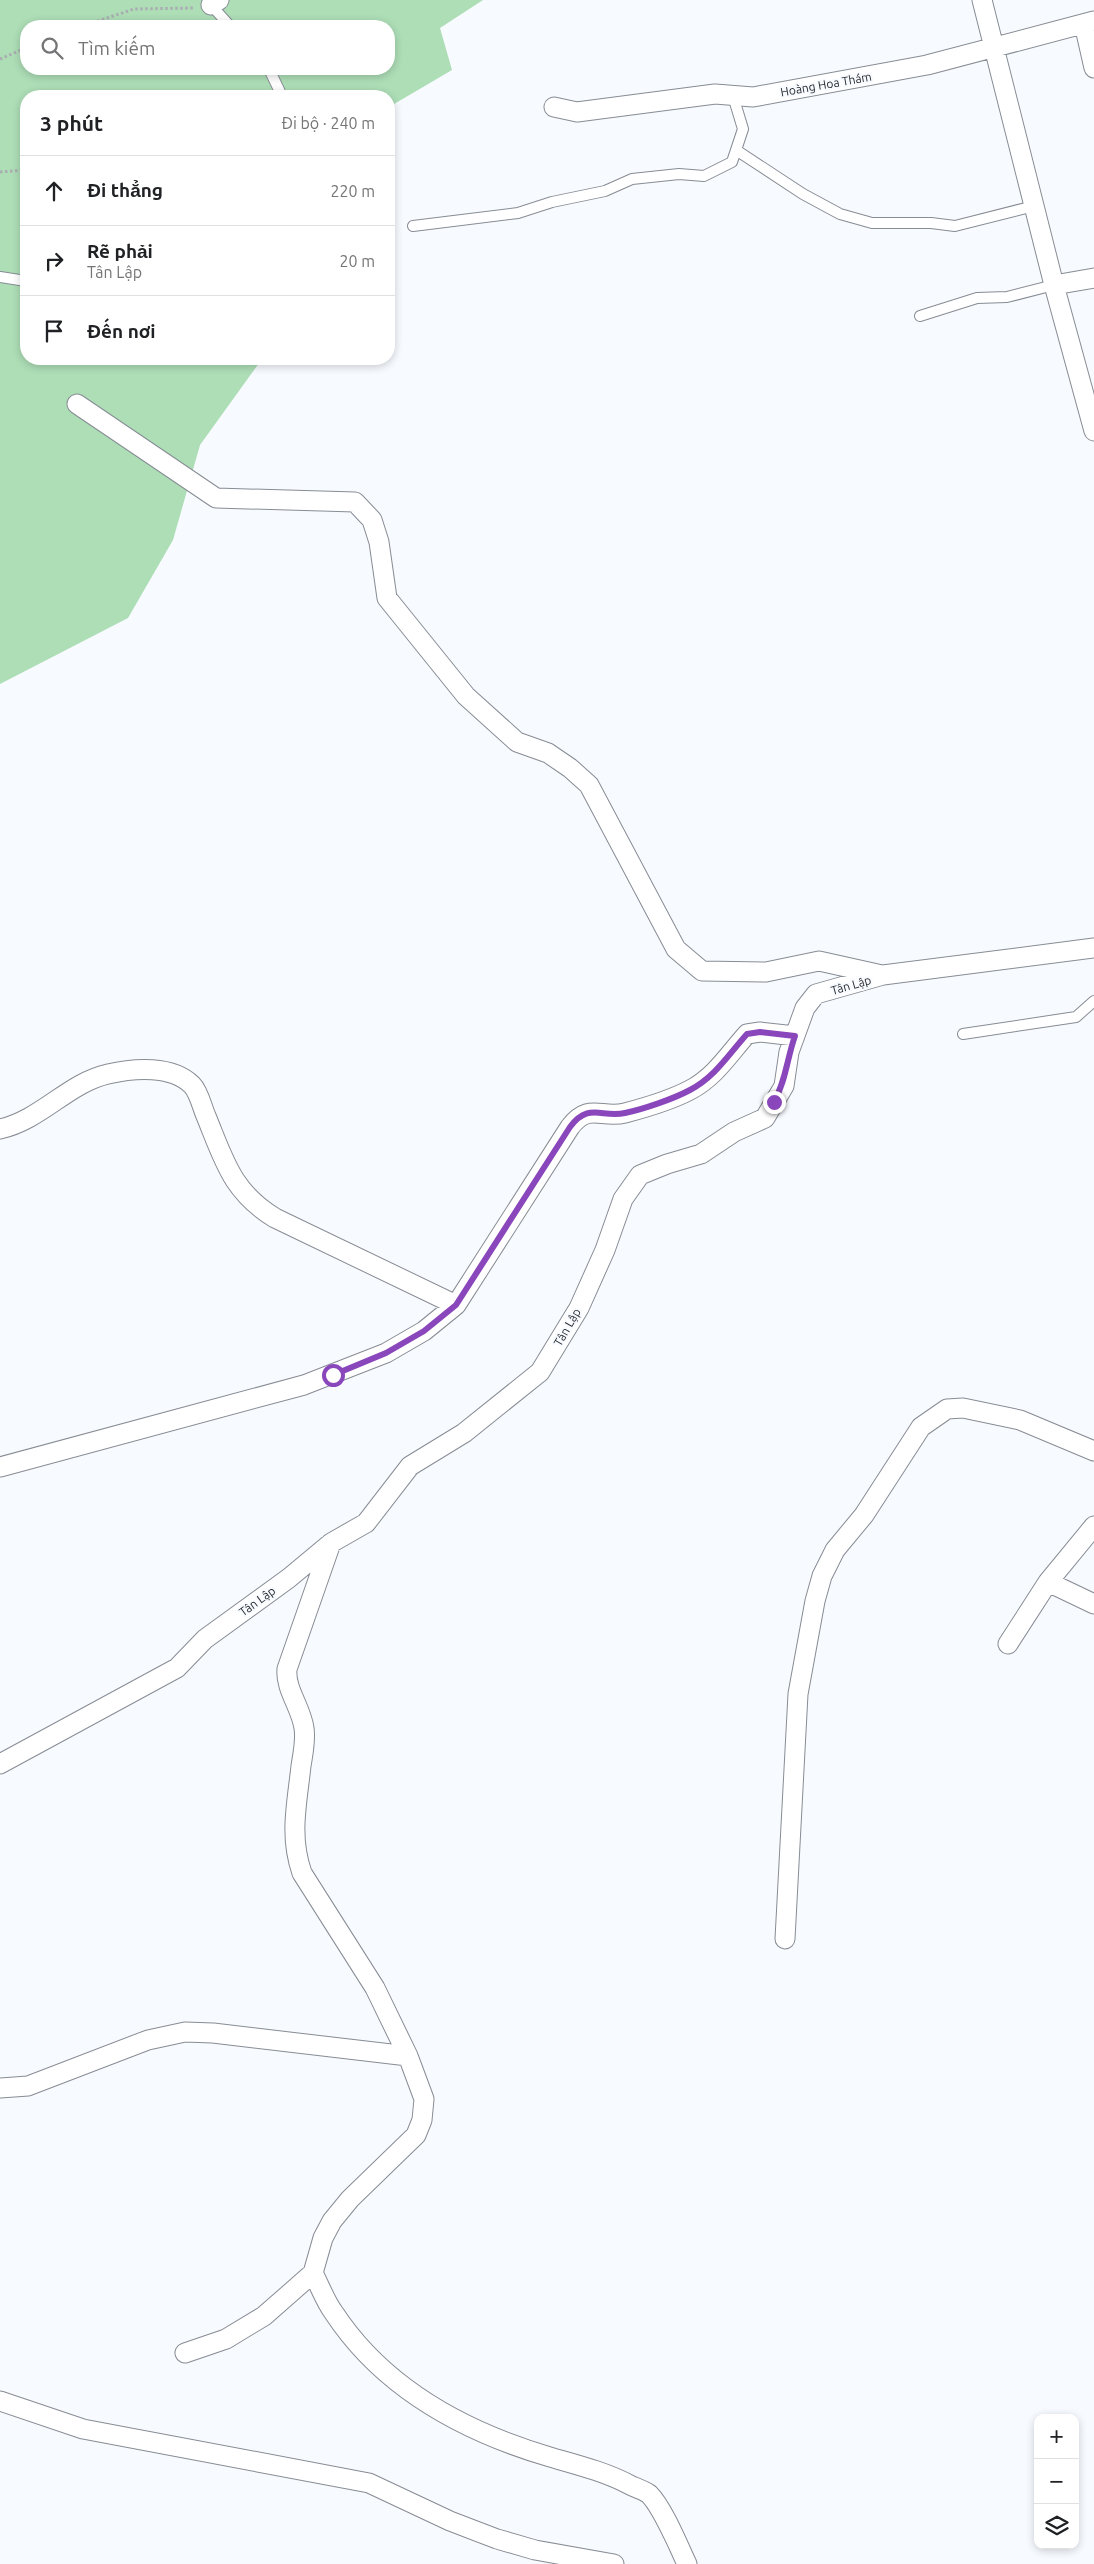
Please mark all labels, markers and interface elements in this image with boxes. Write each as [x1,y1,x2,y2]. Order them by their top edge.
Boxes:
search box [20,20,395,75]
icon: search [38,34,66,62]
text: Tìm kiếm [78,37,155,59]
street label: Hoàng Hoa Thám [779,70,873,98]
text: 3 phút [40,111,103,135]
text: Đi bộ · 240 m [281,114,375,132]
icon: ahead [40,177,68,205]
text: Đi thẳng [87,179,163,201]
text: 220 m [330,182,375,200]
text: Rẽ phải [87,240,153,262]
icon: right [40,247,68,275]
text: 20 m [339,252,375,270]
text: Tân Lập [87,263,142,281]
icon: arrive [40,317,68,345]
text: Đến nơi [87,320,156,342]
street label: Tân Lập [829,973,873,998]
route end [763,1091,786,1114]
street label: Tân Lập [551,1306,584,1349]
route start [322,1364,345,1387]
street label: Tân Lập [236,1584,278,1619]
map controls [1034,2414,1079,2549]
button: + [1034,2414,1079,2459]
button: − [1034,2459,1079,2504]
button: layers [1034,2504,1079,2549]

